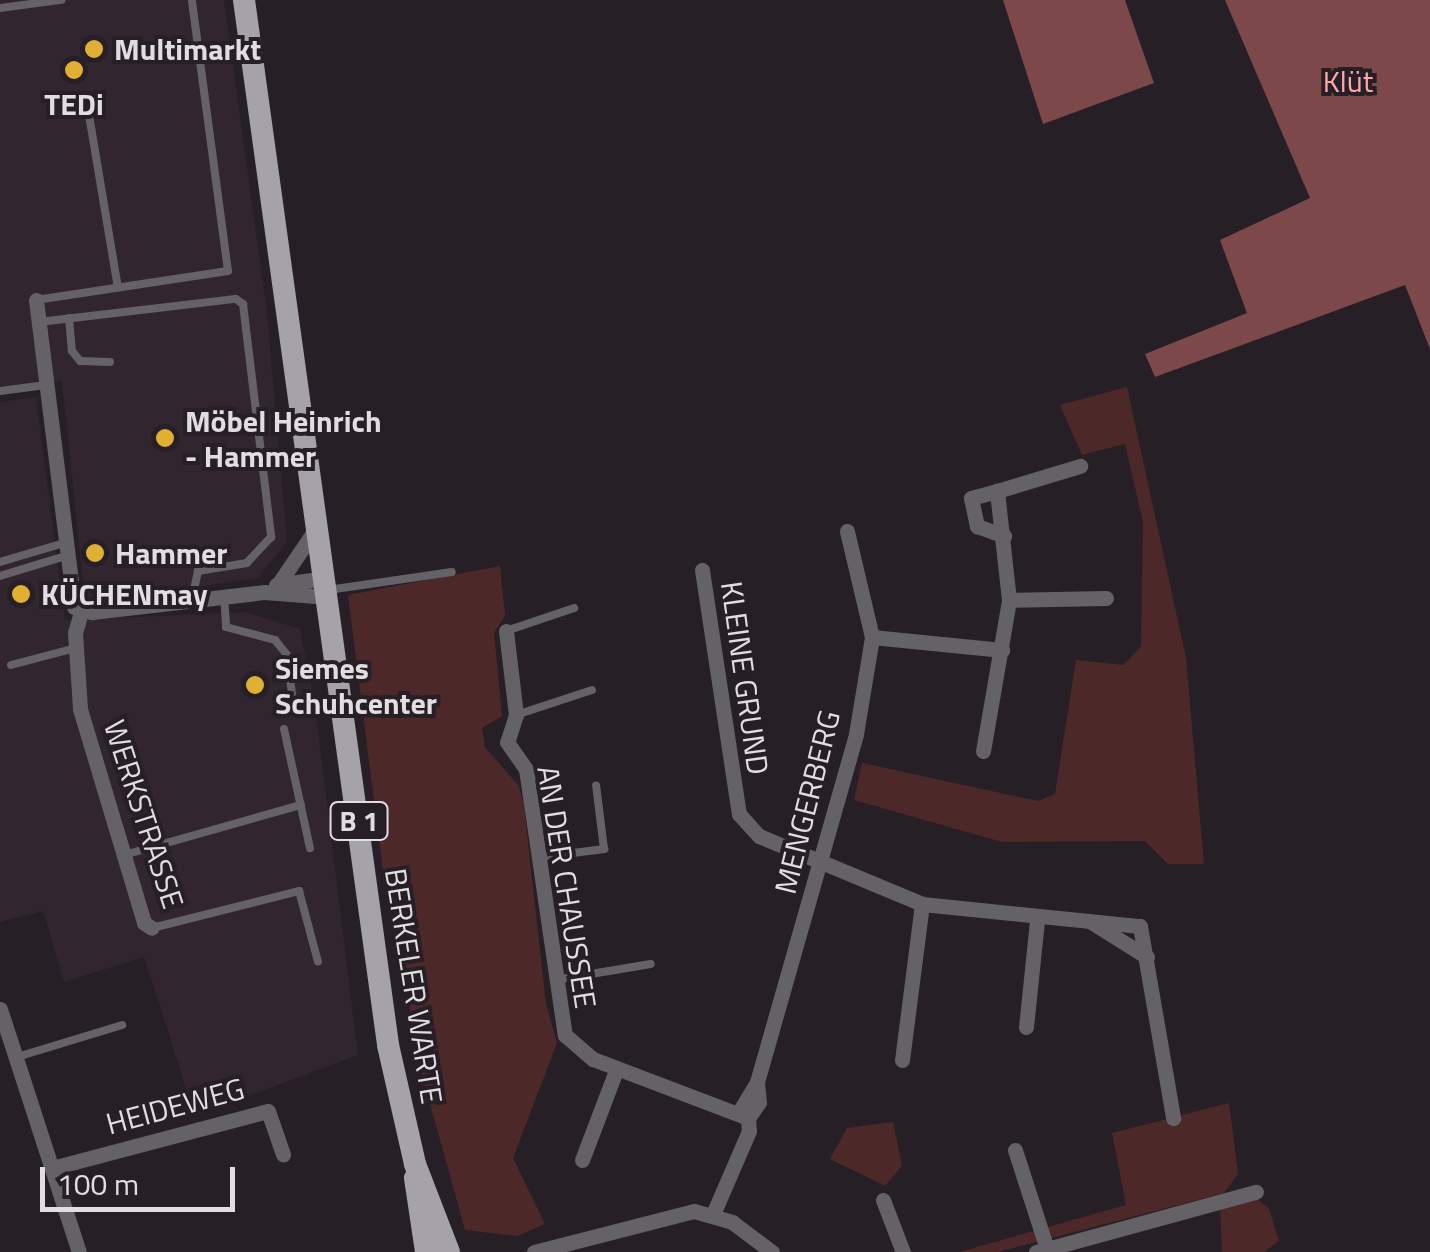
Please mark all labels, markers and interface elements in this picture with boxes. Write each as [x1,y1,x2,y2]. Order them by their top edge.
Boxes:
place label: Multimarkt [114,31,261,67]
marker: Multimarkt [83,38,105,60]
marker: TEDi [63,59,85,81]
park label: Klüt [1323,63,1373,99]
place label: TEDi [44,86,104,122]
place label: Möbel Heinrich - Hammer [185,403,381,474]
marker: Möbel Heinrich - Hammer [154,427,176,449]
place label: Hammer [115,535,227,571]
marker: Hammer [84,542,106,564]
place label: KÜCHENmay [41,576,208,612]
street label: KLEINE GRUND [714,579,776,777]
marker: KÜCHENmay [10,583,32,605]
place label: Siemes Schuhcenter [275,650,437,720]
marker: Siemes Schuhcenter [244,674,266,696]
street label: MENGERBERG [767,707,847,897]
street label: WERKSTRASSE [97,715,191,913]
street label: AN DER CHAUSSEE [530,763,604,1011]
road number: B 1 [329,798,389,844]
street label: BERKELER WARTE [378,866,450,1106]
street label: HEIDEWEG [102,1070,248,1142]
scale bar [45,1147,240,1209]
text: 100 m [57,1161,139,1207]

